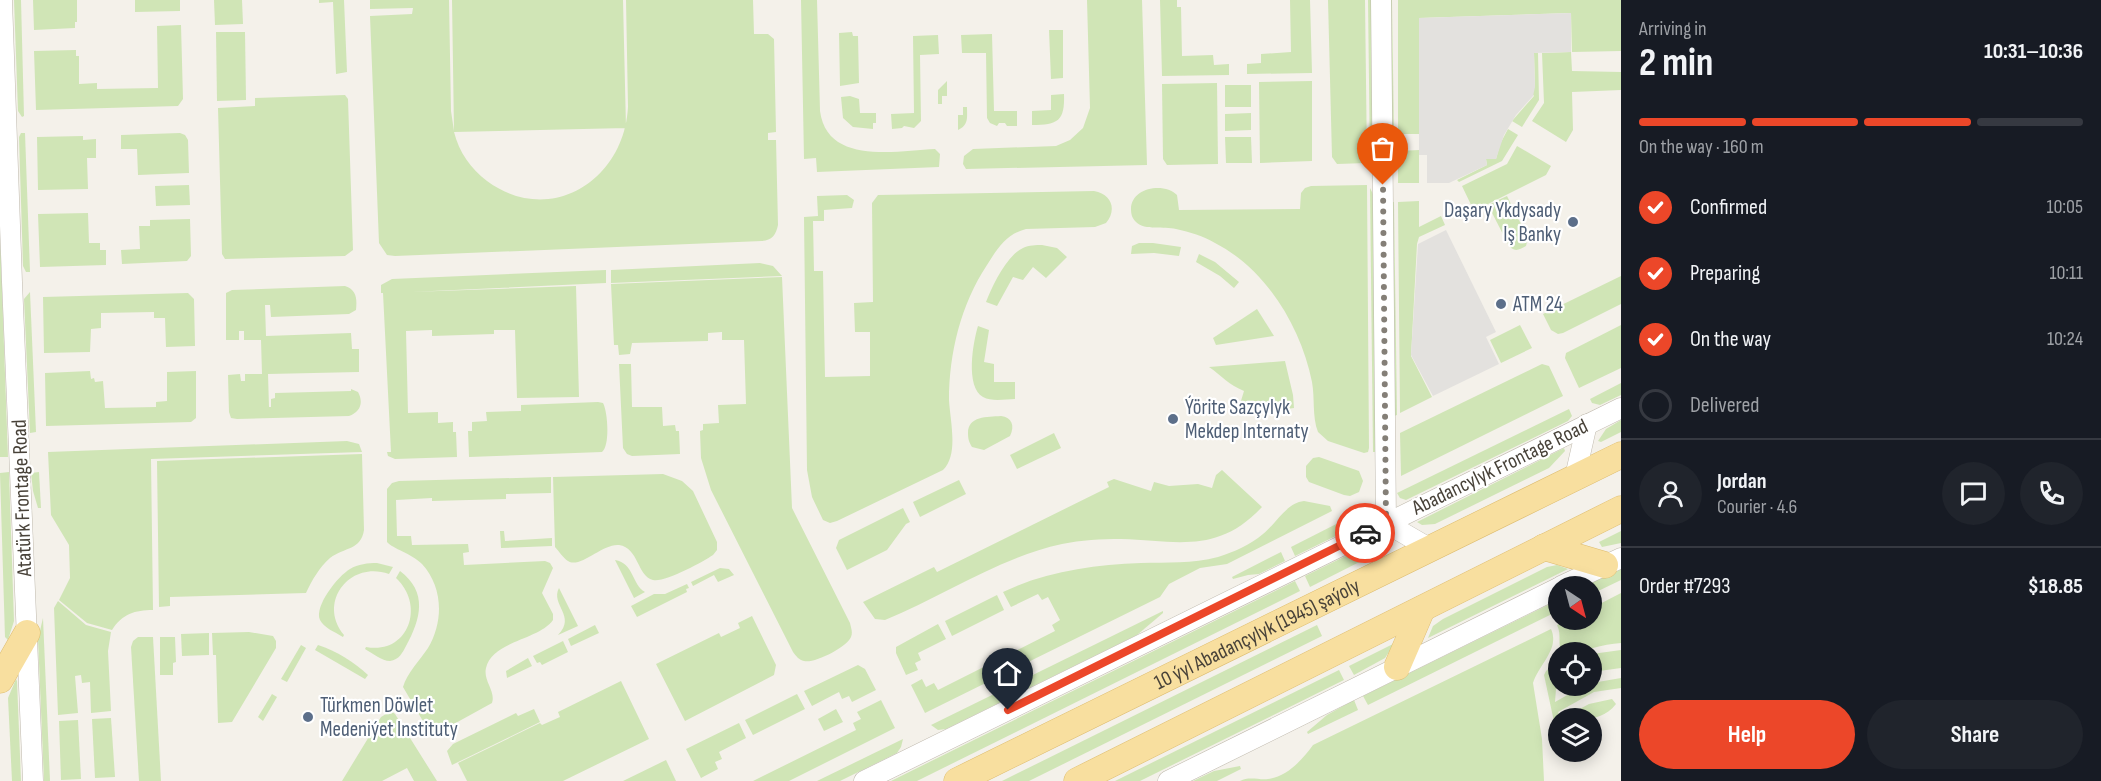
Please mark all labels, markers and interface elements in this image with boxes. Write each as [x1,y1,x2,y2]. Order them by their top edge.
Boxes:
text: Arriving in [1639,17,1707,41]
text: 10:31–10:36 [1984,38,2083,65]
text: 2 min [1639,40,1713,87]
pin [1357,123,1408,185]
icon: bag [1366,132,1399,165]
text: On the way · 160 m [1639,135,1764,159]
icon: check [1639,191,1672,224]
text: Confirmed [1690,194,1767,221]
text: 10:05 [2047,195,2083,219]
place label: Daşary Ykdysady Iş Banky [1444,198,1561,247]
marker: Daşary Ykdysady Iş Banky [1566,215,1580,229]
icon: check [1639,257,1672,290]
text: Preparing [1690,260,1760,287]
text: 10:11 [2050,261,2083,285]
place label: ATM 24 [1512,292,1563,317]
marker: ATM 24 [1494,297,1508,311]
icon: check [1639,323,1672,356]
text: On the way [1690,326,1771,353]
text: 10:24 [2047,327,2083,351]
text: Delivered [1690,392,1759,419]
place label: Ýörite Sazçylyk Mekdep Internaty [1185,395,1309,444]
marker: Ýörite Sazçylyk Mekdep Internaty [1166,412,1180,426]
street label: Abadancylyk Frontage Road [1407,414,1592,521]
street label: Atatürk Frontage Road [7,419,37,578]
button: person [1639,462,1702,525]
button: chat [1942,462,2005,525]
button: phone [2020,462,2083,525]
text: Jordan [1717,468,1766,495]
text: Courier · 4.6 [1717,495,1797,519]
courier [1335,503,1395,563]
icon: car [1349,517,1382,550]
street label: 10 ýyl Abadançylyk (1945) şaýoly [1150,573,1364,695]
text: Order #7293 [1639,573,1730,600]
text: $18.85 [2028,573,2083,600]
north arrow [1548,576,1602,630]
map controls [1548,576,1602,762]
button: locate [1548,642,1602,696]
pin [982,648,1033,710]
icon: home [991,657,1024,690]
place label: Türkmen Döwlet Medeniýet Instituty [320,693,458,742]
button: Help [1639,700,1855,769]
button: Share [1867,700,2083,769]
button: layers [1548,708,1602,762]
marker: Türkmen Döwlet Medeniýet Instituty [301,710,315,724]

